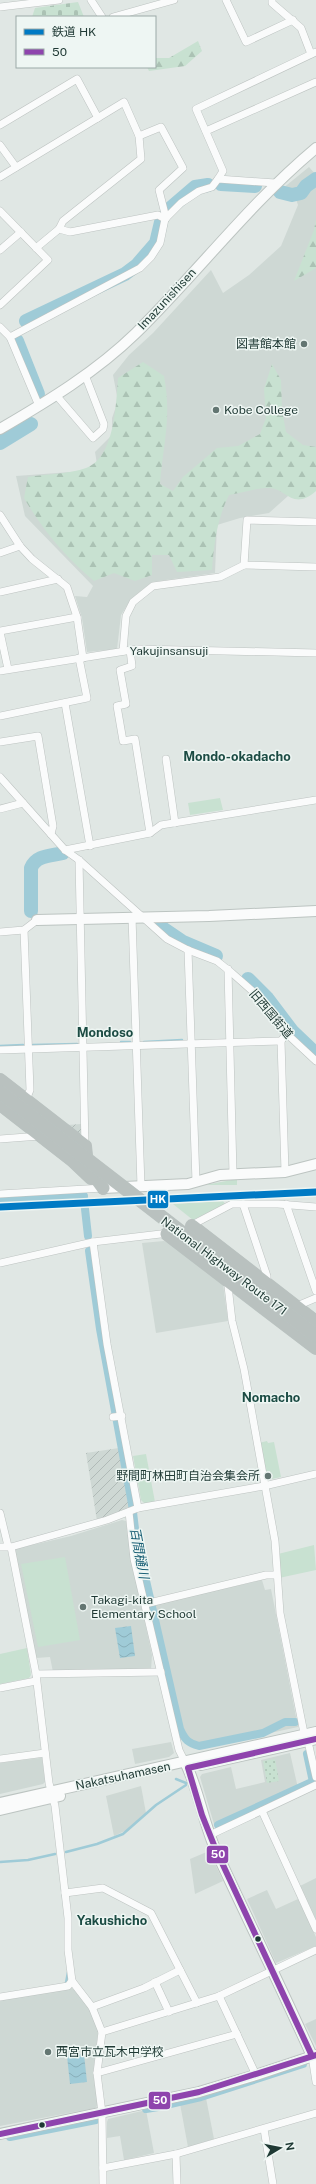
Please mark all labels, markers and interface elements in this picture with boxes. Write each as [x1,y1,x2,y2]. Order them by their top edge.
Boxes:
legend [16,16,156,68]
text: 鉄道 HK [52,25,96,39]
text: 50 [52,45,67,59]
street label: Imazunishisen [135,265,199,333]
place label: 図書館本館 [236,337,296,351]
marker: 図書館本館 [299,339,309,349]
place label: Kobe College [224,403,298,417]
marker: Kobe College [211,405,221,415]
street label: Yakujinsansuji [130,644,208,658]
district label: Mondo-okadacho [183,749,291,764]
street label: 旧西国街道 [246,987,296,1041]
district label: Mondoso [77,1025,133,1040]
line badge: HK [147,1190,169,1209]
text: HK [150,1193,166,1205]
street label: National Highway Route 171 [158,1214,290,1318]
district label: Nomacho [242,1390,300,1405]
place label: 野間町林田町自治会集会所 [116,1469,260,1483]
marker: 野間町林田町自治会集会所 [263,1471,273,1481]
water label: 百間樋川 [127,1526,152,1582]
place label: Takagi-kita Elementary School [91,1593,197,1621]
marker: Takagi-kita Elementary School [78,1602,88,1612]
street label: Nakatsuhamasen [74,1759,172,1793]
line badge: 50 [206,1845,229,1864]
text: 50 [211,1848,225,1860]
district label: Yakushicho [77,1913,147,1928]
unlabelled marker [253,1934,263,1944]
place label: 西宮市立瓦木中学校 [56,2045,164,2059]
marker: 西宮市立瓦木中学校 [43,2047,53,2057]
line badge: 50 [148,2091,171,2110]
text: 50 [153,2094,167,2106]
unlabelled marker [37,2120,47,2130]
north arrow [260,2128,300,2168]
text: N [283,2141,297,2152]

